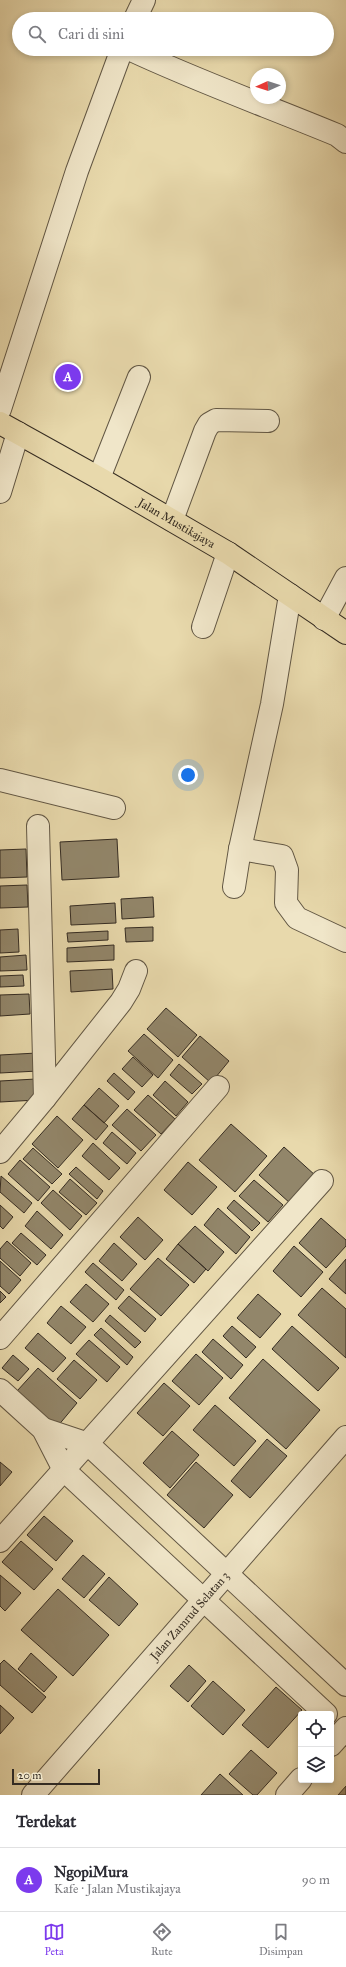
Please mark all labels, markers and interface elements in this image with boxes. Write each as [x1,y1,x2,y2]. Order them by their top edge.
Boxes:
search box [12,12,334,56]
icon: search [26,23,48,45]
text: Cari di sini [58,25,124,43]
north arrow [250,68,286,104]
pin: A [55,362,81,392]
street label: Jalan Mustikajaya [133,494,218,551]
your location [178,765,198,785]
street label: Jalan Zamrud Selatan 3 [146,1569,232,1665]
map controls [298,1711,334,1783]
button: locate [298,1711,334,1747]
button: layers [298,1747,334,1783]
scale bar [12,1767,100,1786]
text: 20 m [18,1769,41,1782]
text: Terdekat [16,1811,76,1832]
text: NgopiMura [54,1863,128,1881]
text: A [25,1872,33,1888]
text: 90 m [302,1872,330,1888]
text: Kafe · Jalan Mustikajaya [54,1881,181,1897]
tab: Peta [43,1921,65,1958]
tab: Rute [151,1921,173,1958]
tab: Disimpan [259,1921,303,1958]

